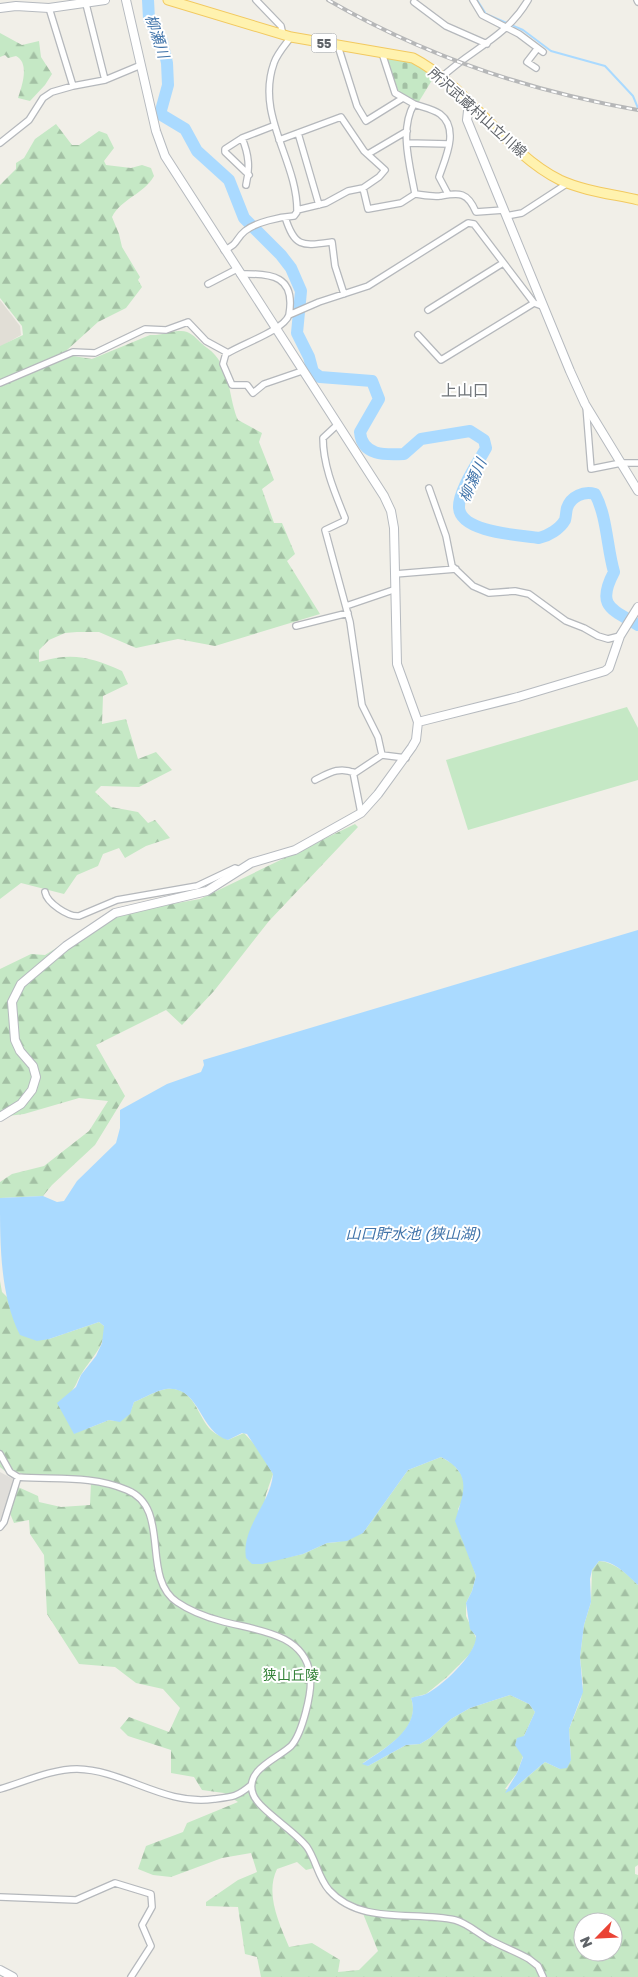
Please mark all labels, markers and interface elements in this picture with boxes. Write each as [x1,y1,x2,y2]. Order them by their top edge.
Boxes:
water label: 柳瀬川 [142,12,174,62]
road number: 55 [312,34,336,52]
street label: 所沢武蔵村山立川線 [425,64,531,160]
district label: 上山口 [441,380,489,400]
water label: 柳瀬川 [455,454,490,504]
water label: 山口貯水池 (狭山湖) [345,1224,481,1242]
park label: 狭山丘陵 [263,1666,319,1683]
north arrow [573,1912,623,1962]
text: N [576,1934,596,1951]

